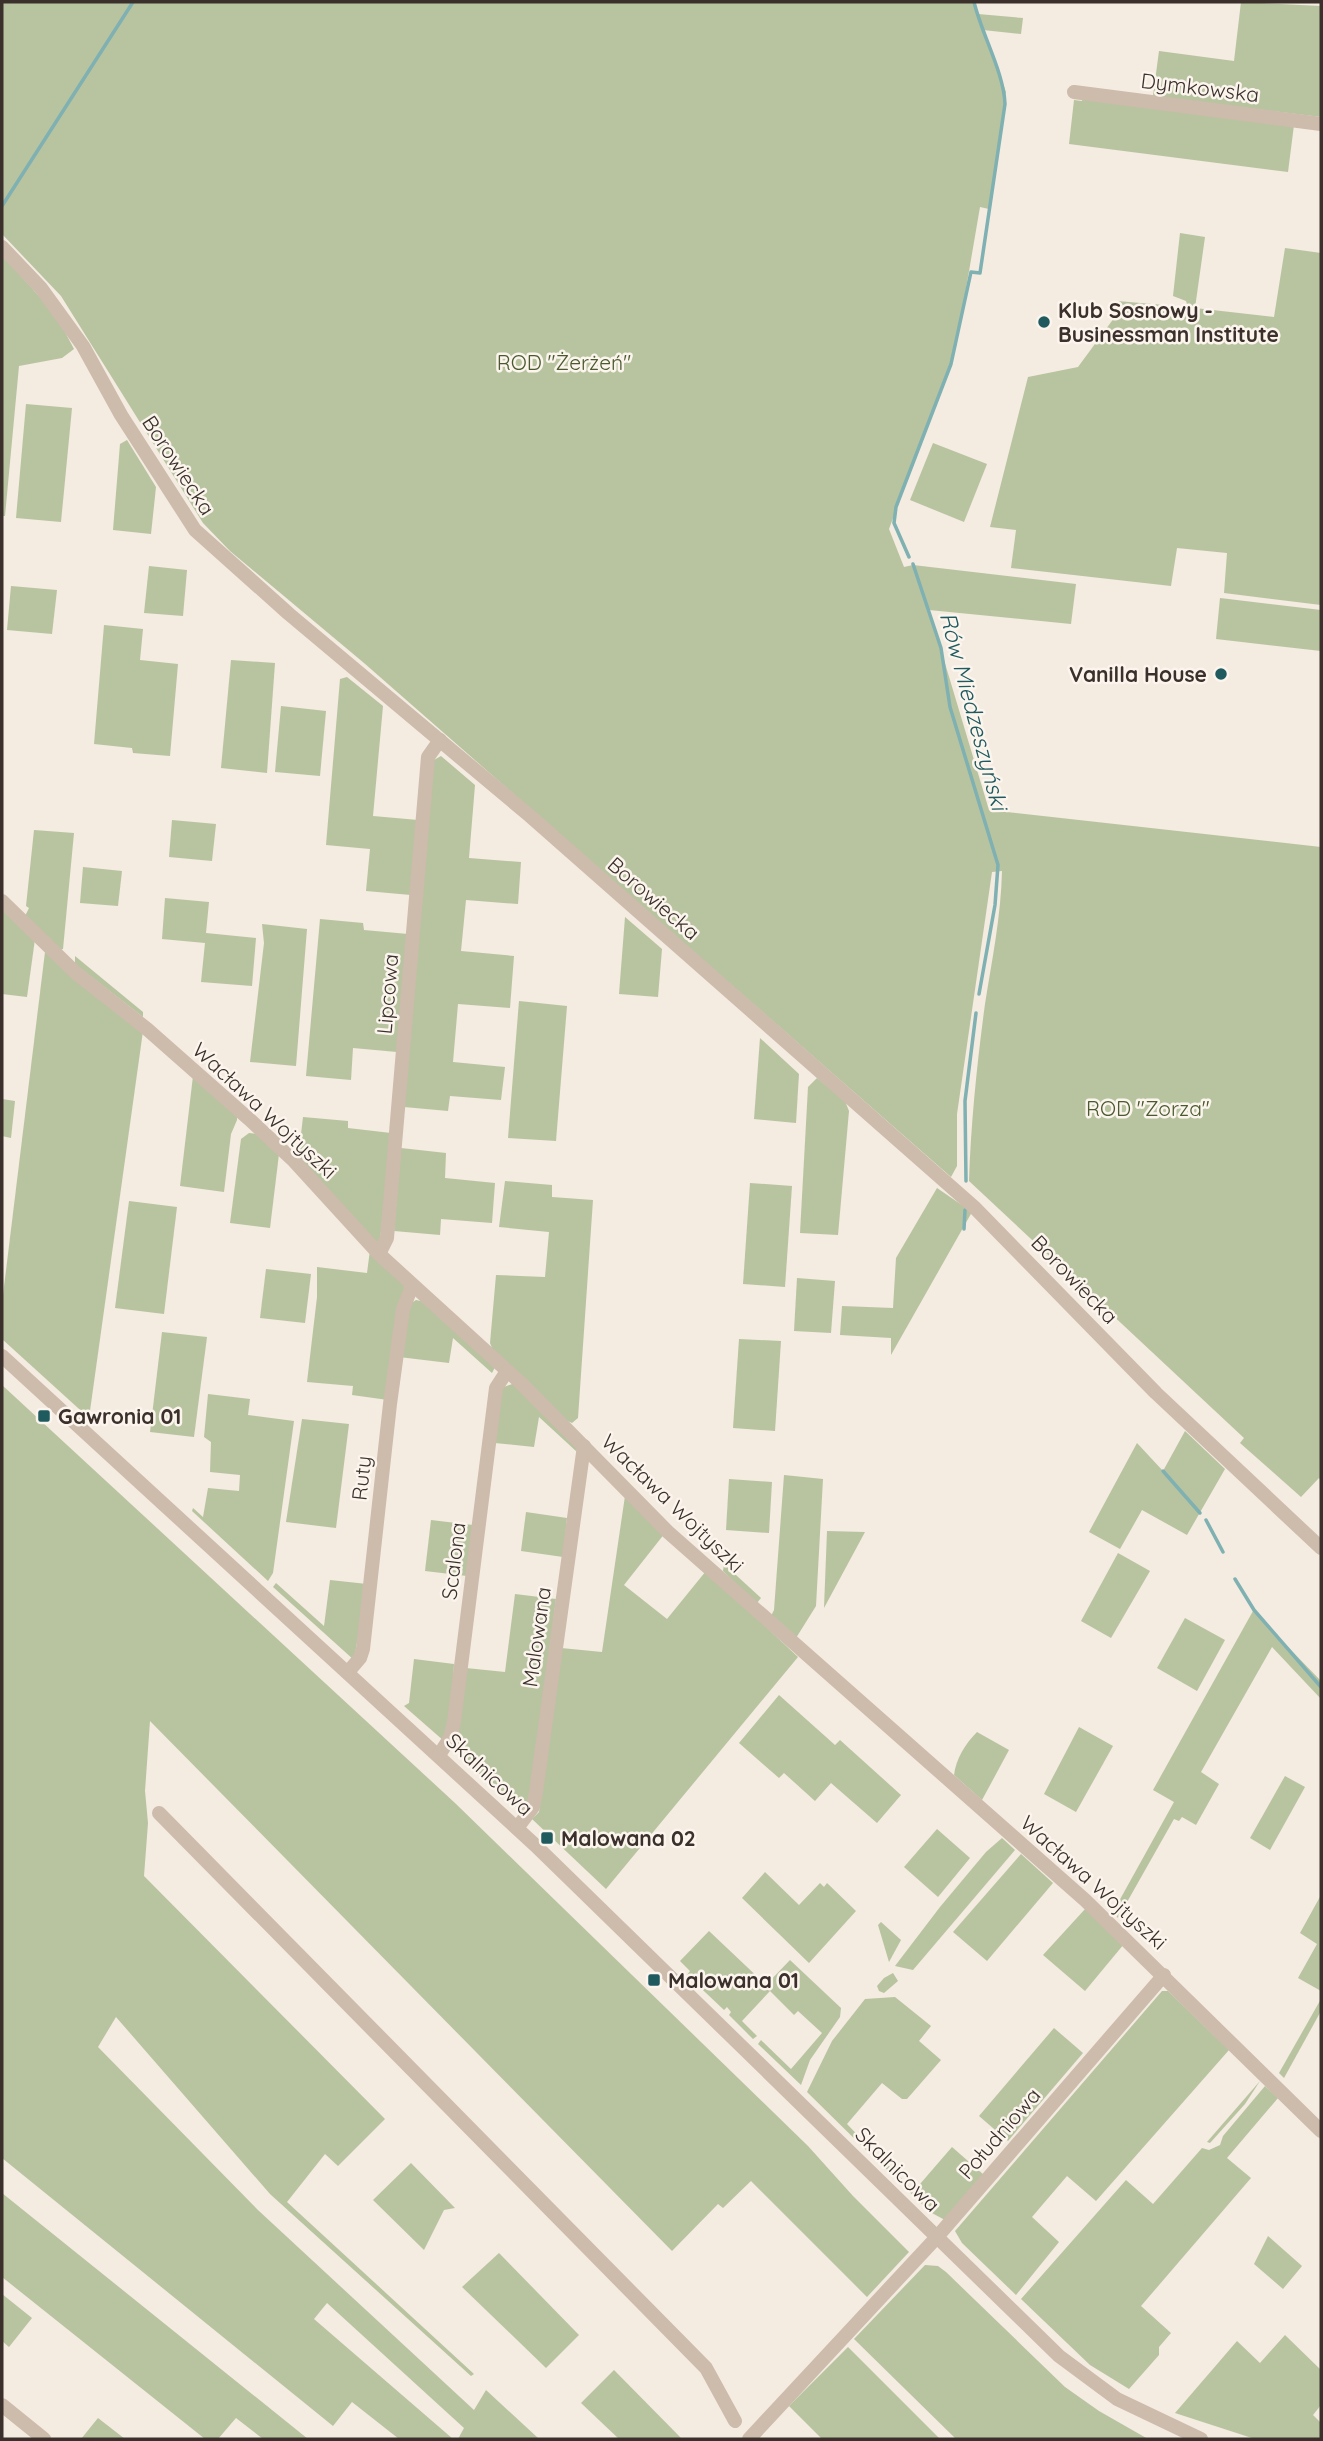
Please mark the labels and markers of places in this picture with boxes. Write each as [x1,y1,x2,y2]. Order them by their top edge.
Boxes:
place label: Klub Sosnowy - Businessman Institute [1058,297,1279,347]
marker: Klub Sosnowy - Businessman Institute [1036,314,1052,330]
place label: Vanilla House [1069,661,1207,687]
marker: Vanilla House [1213,666,1229,682]
place label: Gawronia 01 [58,1403,181,1429]
marker: Gawronia 01 [36,1408,52,1424]
place label: Malowana 02 [561,1825,696,1851]
marker: Malowana 02 [539,1830,555,1846]
place label: Malowana 01 [668,1967,799,1993]
marker: Malowana 01 [646,1972,662,1988]

